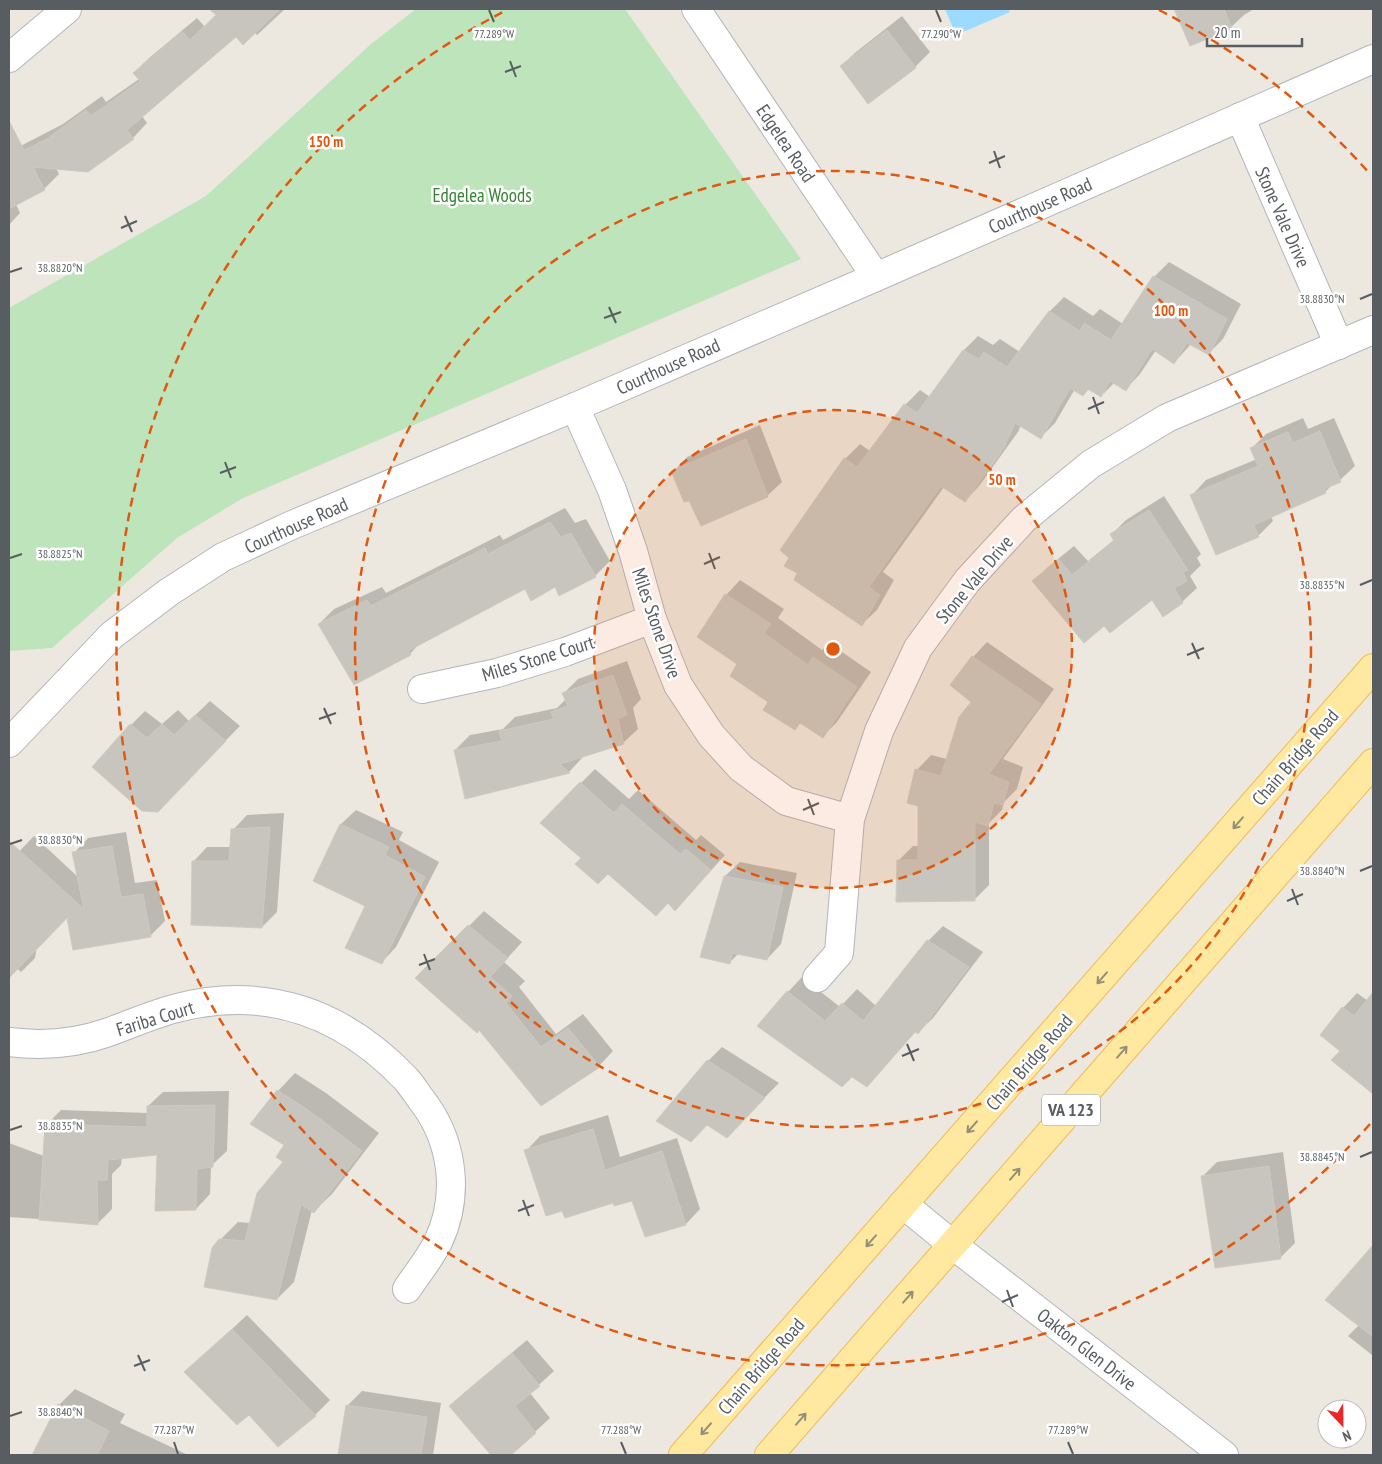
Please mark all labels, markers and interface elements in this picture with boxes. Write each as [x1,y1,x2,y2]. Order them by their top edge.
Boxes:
scale bar [1207,15,1302,47]
text: 20 m [1214,23,1240,42]
text: 77.289°W [474,26,514,41]
text: 77.290°W [921,26,961,41]
street label: Edgelea Road [751,100,821,186]
text: 150 m [309,132,343,151]
street label: Stone Vale Drive [1250,163,1316,271]
street label: Courthouse Road [984,171,1096,239]
park label: Edgelea Woods [432,183,532,207]
text: 38.8820°N [37,260,83,275]
text: 38.8830°N [1299,291,1345,306]
text: 100 m [1154,301,1188,320]
street label: Courthouse Road [612,332,724,400]
text: 50 m [988,470,1016,489]
street label: Courthouse Road [240,491,352,559]
street label: Stone Vale Drive [930,530,1018,628]
text: 38.8825°N [37,546,83,561]
street label: Miles Stone Drive [627,565,687,681]
text: 38.8835°N [1299,577,1345,592]
street label: Miles Stone Court [479,629,598,686]
centre of rings [824,640,842,658]
street label: Chain Bridge Road [1247,704,1343,810]
one-way arrow [1232,817,1243,830]
text: 38.8830°N [37,832,83,847]
text: 38.8840°N [1299,863,1345,878]
one-way arrow [1096,972,1108,985]
street label: Fariba Court [113,995,198,1041]
street label: Chain Bridge Road [981,1009,1077,1115]
one-way arrow [1116,1045,1128,1058]
road number: VA 123 [1042,1094,1100,1126]
text: 38.8835°N [37,1118,83,1133]
one-way arrow [966,1120,978,1133]
text: 38.8845°N [1299,1149,1345,1164]
one-way arrow [1010,1168,1021,1181]
one-way arrow [865,1234,877,1247]
one-way arrow [903,1290,914,1303]
street label: Oakton Glen Drive [1032,1303,1142,1395]
street label: Chain Bridge Road [713,1313,809,1419]
north arrow [1317,1399,1367,1449]
text: 38.8840°N [37,1404,83,1419]
one-way arrow [795,1412,807,1425]
text: 77.287°W [154,1422,194,1437]
text: 77.288°W [601,1422,641,1437]
one-way arrow [701,1422,712,1435]
text: 77.289°W [1048,1422,1088,1437]
text: N [1340,1426,1354,1446]

